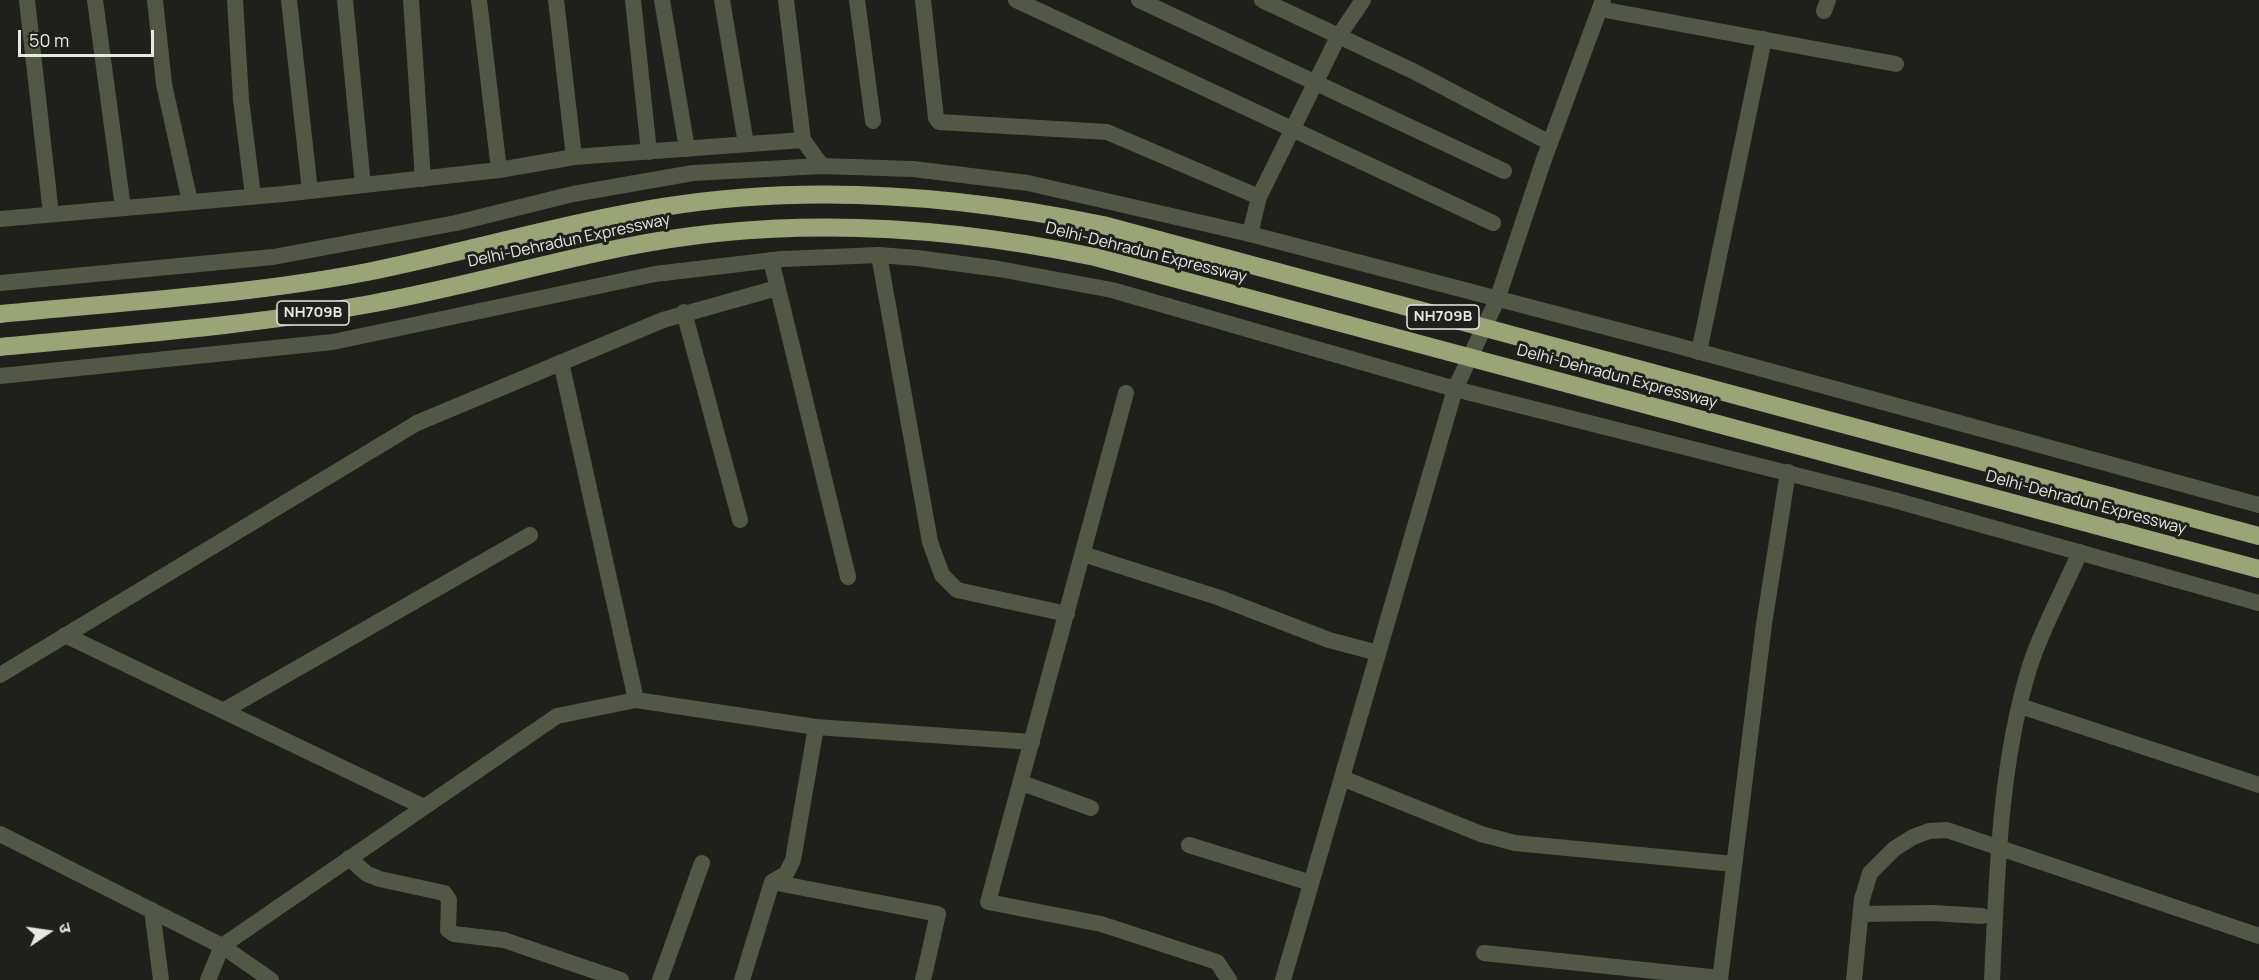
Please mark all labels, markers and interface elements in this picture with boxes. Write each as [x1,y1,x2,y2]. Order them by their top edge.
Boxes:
scale bar [21,18,158,56]
text: 50 m [29,28,69,52]
street label: Delhi-Dehradun Expressway [466,210,672,272]
street label: Delhi-Dehradun Expressway [1043,219,1249,287]
road number: NH709B [277,301,349,325]
road number: NH709B [1407,305,1479,329]
street label: Delhi-Dehradun Expressway [1515,341,1719,413]
street label: Delhi-Dehradun Expressway [1984,467,2188,539]
north arrow [18,902,78,962]
text: उ [54,921,77,935]

